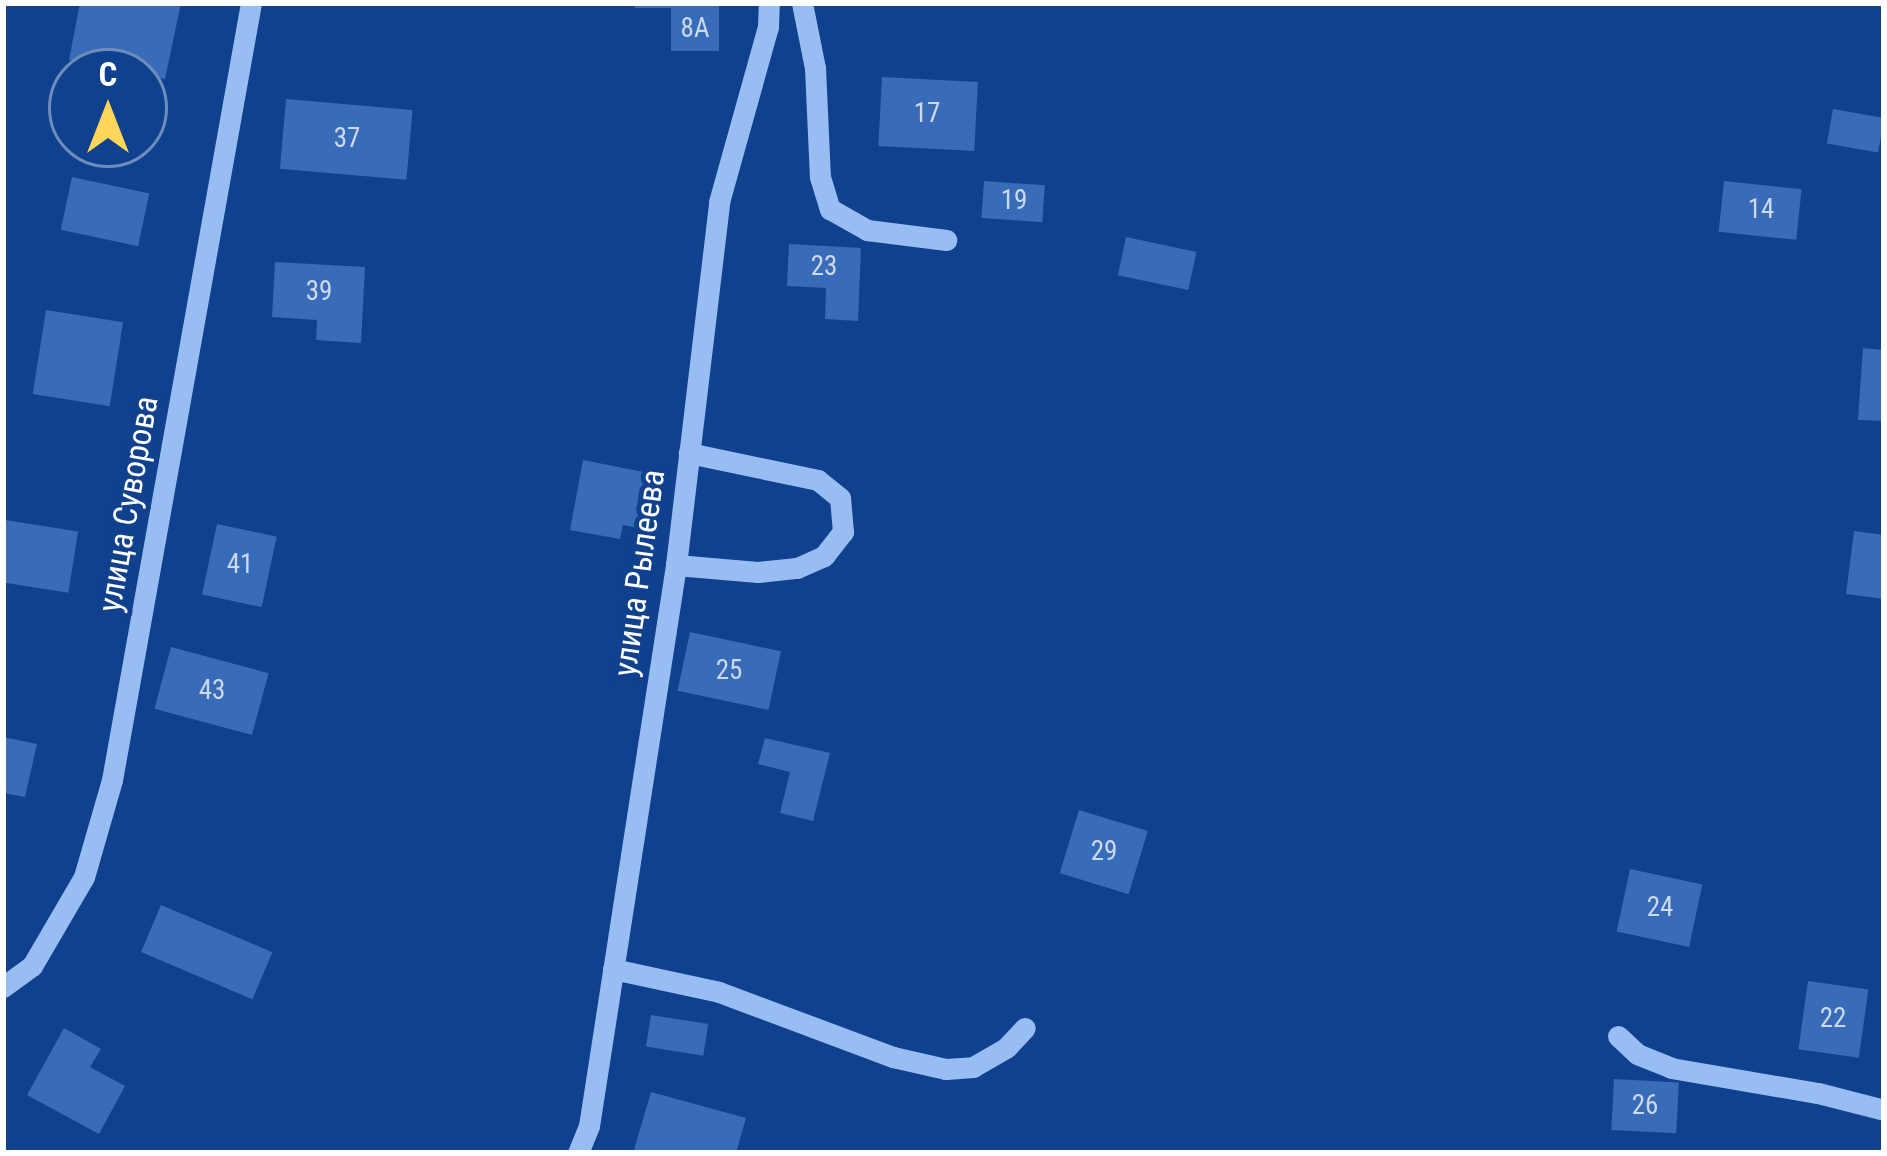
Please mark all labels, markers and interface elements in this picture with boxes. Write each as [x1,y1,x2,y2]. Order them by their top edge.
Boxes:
house number: 8А [681,13,709,45]
north arrow [48,48,168,168]
text: С [99,55,117,94]
house number: 17 [914,98,940,130]
house number: 37 [334,123,360,155]
house number: 19 [1001,185,1027,217]
house number: 14 [1748,194,1774,226]
house number: 23 [811,251,837,283]
house number: 39 [306,276,332,308]
street label: улица Суворова [90,393,166,615]
street label: улица Рылеева [605,467,673,679]
house number: 41 [227,549,253,581]
house number: 25 [716,655,742,687]
house number: 43 [199,675,225,707]
house number: 29 [1091,836,1117,868]
house number: 24 [1647,892,1673,924]
house number: 22 [1820,1003,1846,1035]
house number: 26 [1632,1090,1658,1122]

